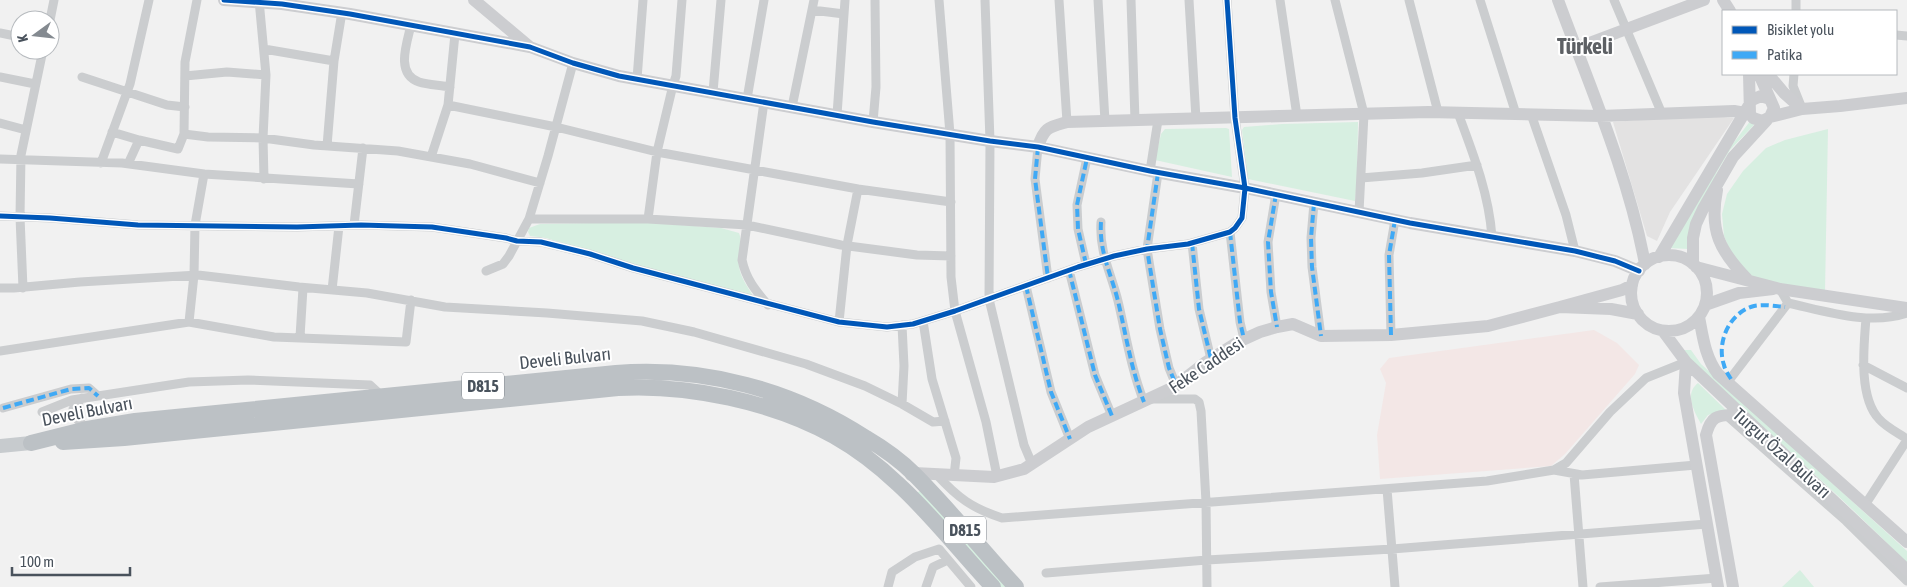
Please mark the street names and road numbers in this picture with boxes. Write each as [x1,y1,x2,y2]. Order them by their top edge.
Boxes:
street label: Feke Caddesi [1165,332,1247,398]
street label: Develi Bulvarı [518,343,612,373]
road number: D815 [462,372,504,400]
street label: Develi Bulvarı [40,392,134,430]
street label: Turgut Özal Bulvarı [1729,404,1835,502]
road number: D815 [944,516,986,544]

